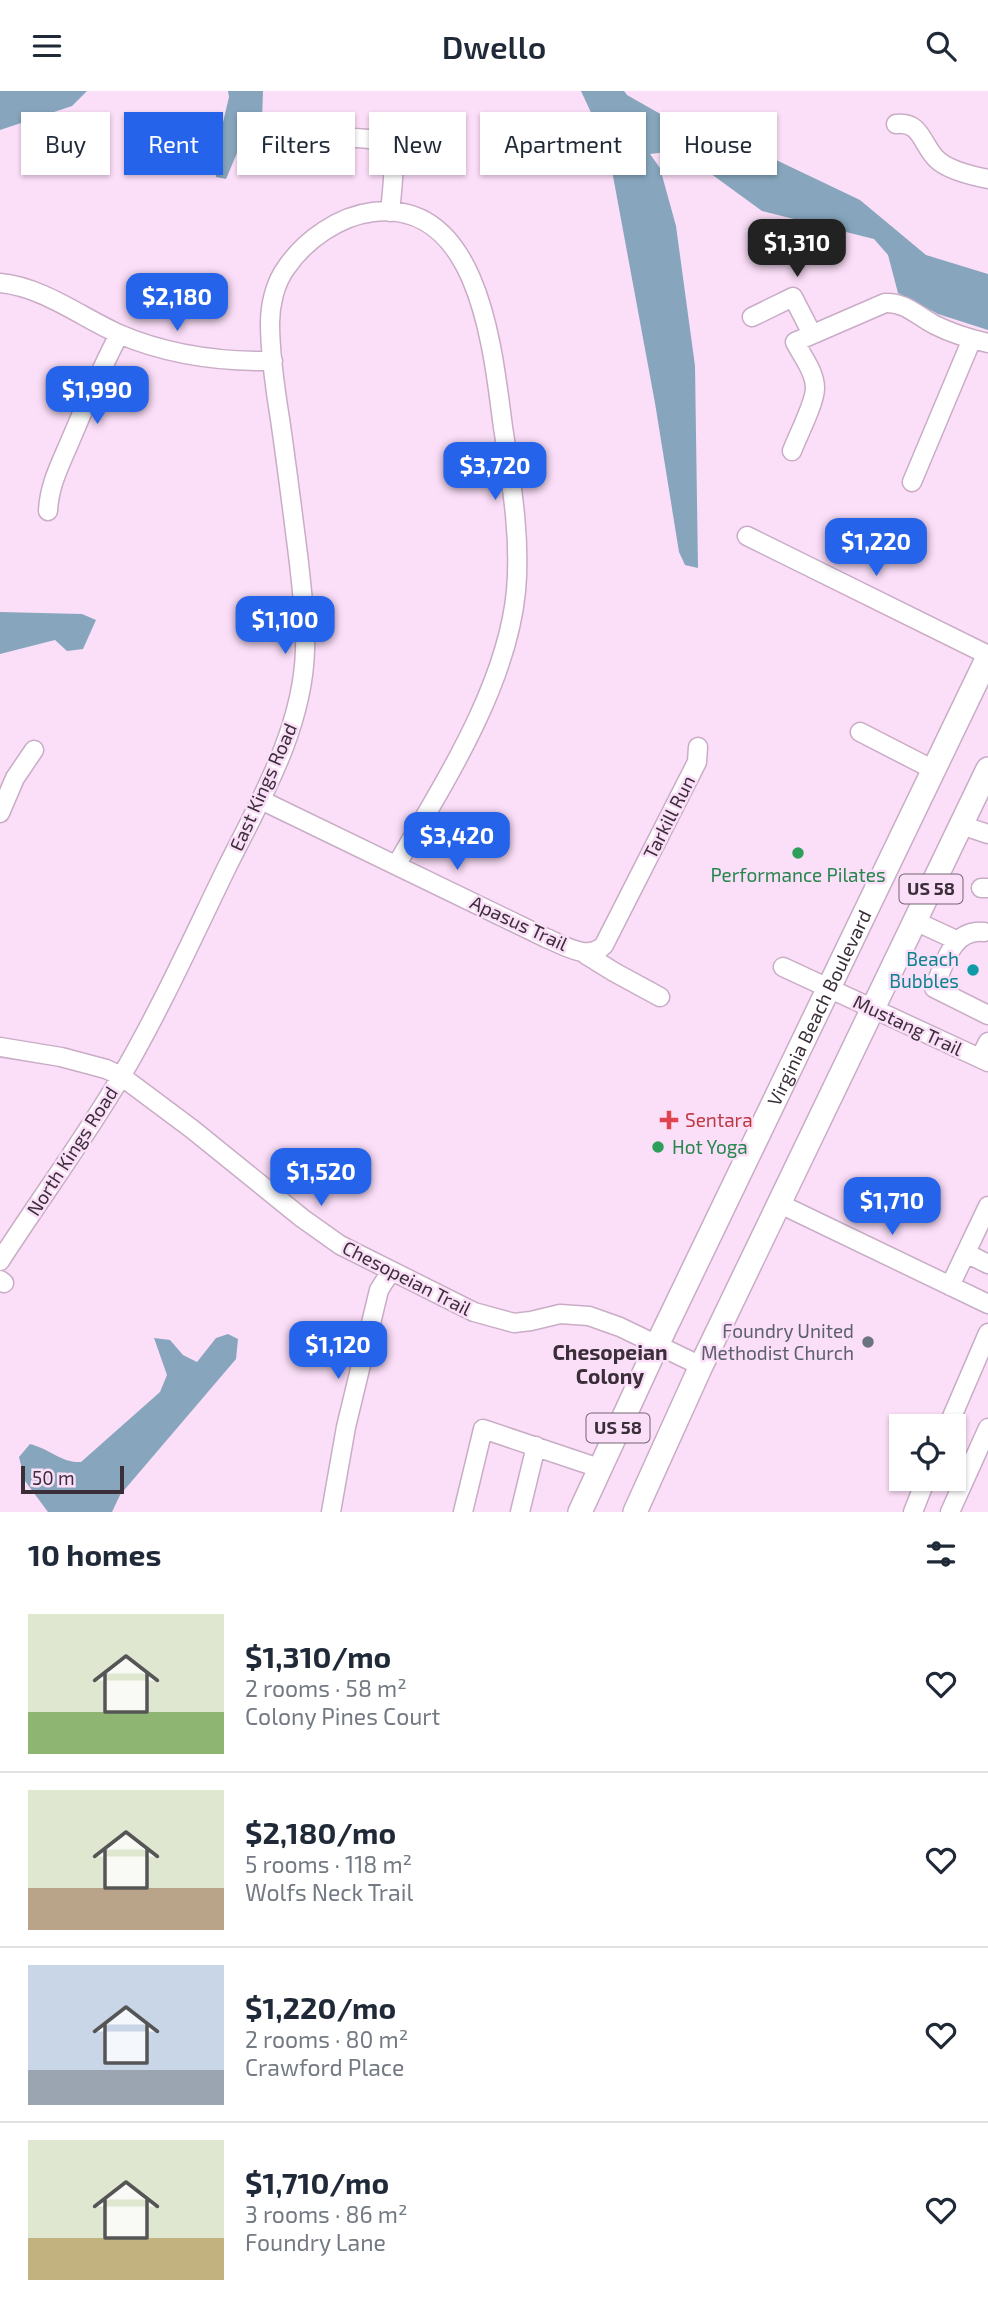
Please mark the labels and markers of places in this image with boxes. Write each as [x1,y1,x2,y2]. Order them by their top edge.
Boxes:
pin: $1,310 [740,219,854,279]
pin: $2,180 [120,273,234,333]
pin: $1,990 [40,367,154,426]
pin: $3,720 [438,443,552,502]
pin: $1,220 [819,519,933,578]
pin: $1,100 [228,596,342,656]
pin: $3,420 [400,813,514,872]
marker: Performance Pilates [790,845,806,861]
place label: Performance Pilates [710,863,886,886]
place label: Beach Bubbles [889,947,959,992]
marker: Beach Bubbles [965,962,981,978]
place label: Sentara [685,1108,753,1131]
marker: Sentara [659,1110,679,1130]
place label: Hot Yoga [672,1135,748,1158]
marker: Hot Yoga [650,1139,666,1155]
pin: $1,520 [264,1149,378,1208]
pin: $1,710 [835,1177,949,1237]
place label: Foundry United Methodist Church [701,1319,854,1364]
pin: $1,120 [281,1321,395,1381]
marker: Foundry United Methodist Church [860,1334,876,1350]

